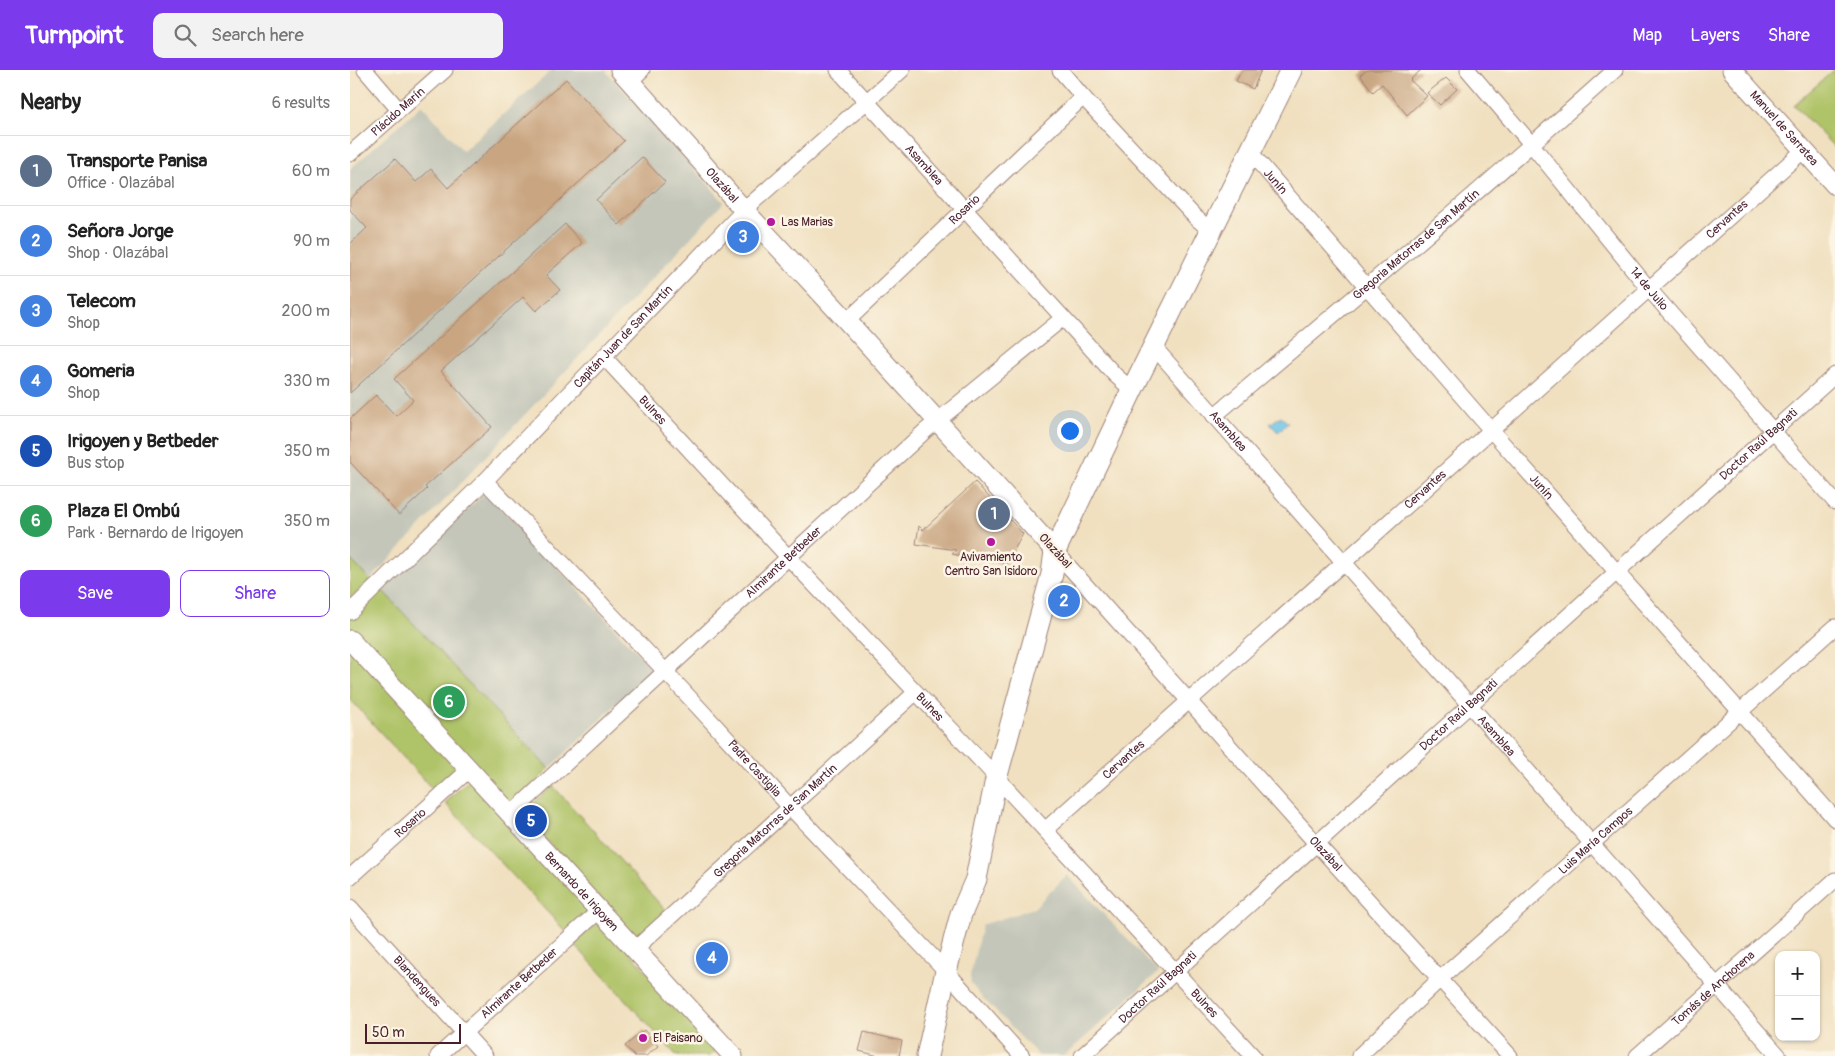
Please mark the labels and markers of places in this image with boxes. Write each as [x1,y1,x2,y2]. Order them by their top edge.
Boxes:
place label: Las Marias [781,215,834,230]
marker: Las Marias [765,216,777,228]
pin: 3 [727,218,759,256]
pin: 1 [978,495,1010,533]
marker: Avivamiento Centro San Isidoro [985,536,997,548]
place label: Avivamiento Centro San Isidoro [945,550,1038,579]
pin: 2 [1048,582,1080,620]
pin: 6 [433,683,465,721]
pin: 5 [515,802,547,840]
pin: 4 [696,939,728,977]
place label: El Paisano [653,1031,703,1046]
marker: El Paisano [637,1032,649,1044]

